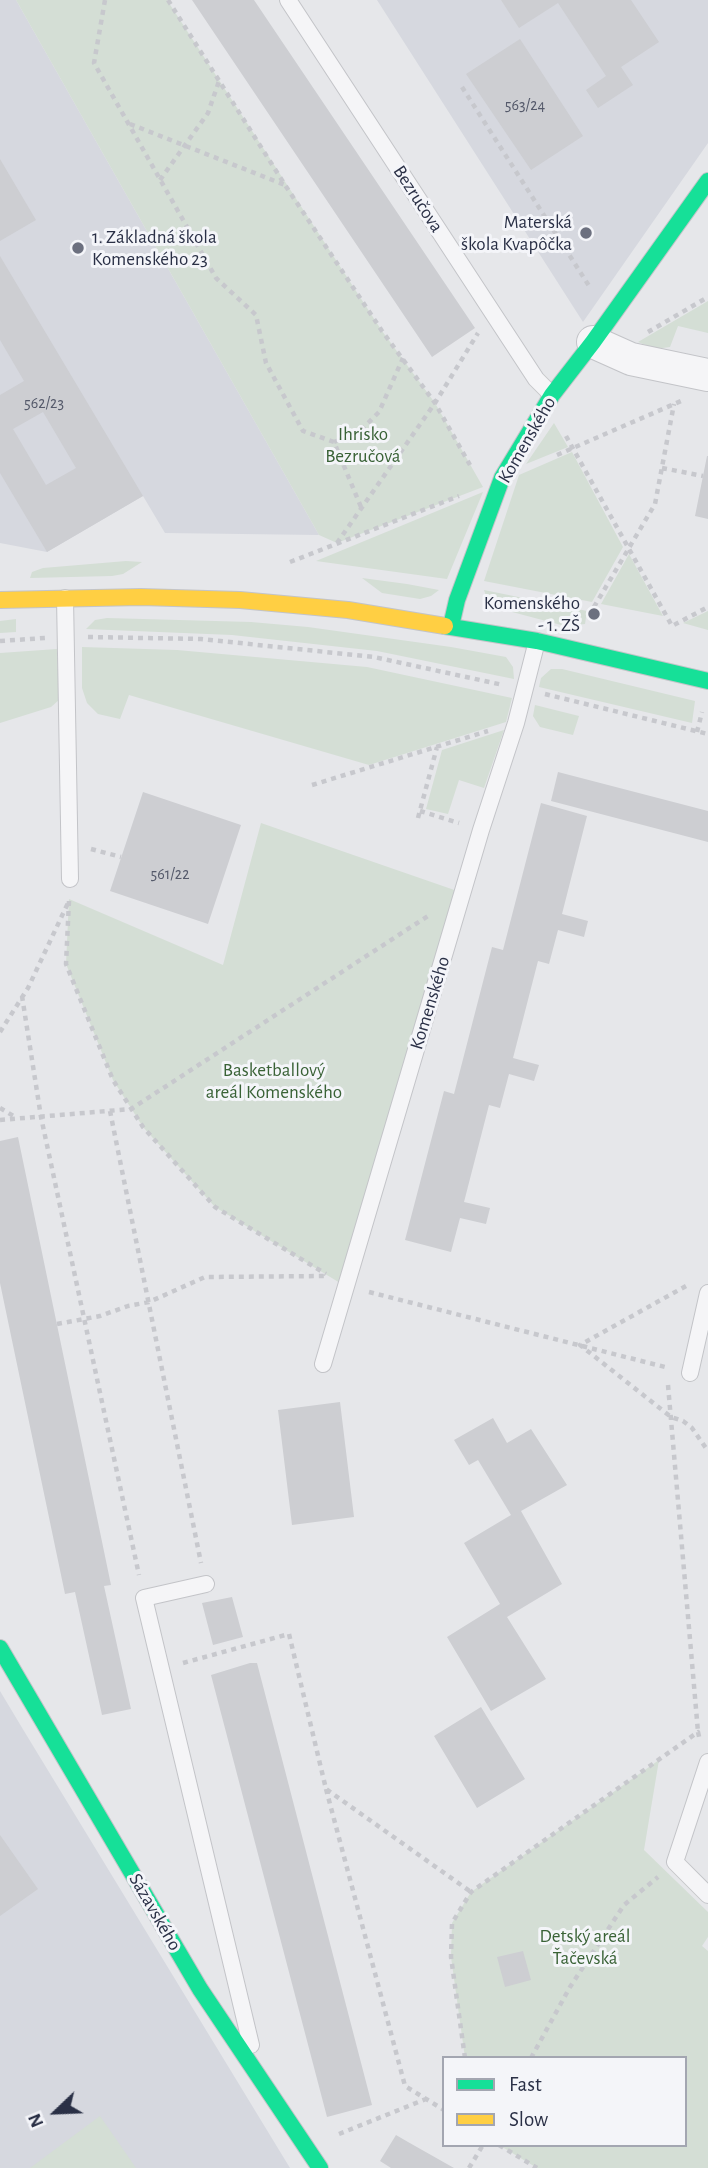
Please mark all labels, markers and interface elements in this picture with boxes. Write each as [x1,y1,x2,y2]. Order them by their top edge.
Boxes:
house number: 563/24 [505,95,545,115]
street label: Bezručova [388,161,448,237]
place label: Materská škola Kvapôčka [461,211,572,255]
marker: Materská škola Kvapôčka [578,225,594,241]
place label: 1. Základná škola Komenského 23 [92,226,217,270]
marker: 1. Základná škola Komenského 23 [70,240,86,256]
house number: 562/23 [24,393,64,413]
street label: Komenského [493,393,561,487]
park label: Ihrisko Bezručová [325,423,401,467]
place label: Komenského - 1. ZŠ [484,592,580,636]
marker: Komenského - 1. ZŠ [586,606,602,622]
house number: 561/22 [151,864,189,884]
street label: Komenského [405,954,455,1052]
park label: Basketballový areál Komenského [206,1059,342,1103]
street label: Sázavského [124,1869,186,1955]
park label: Detský areál Ťačevská [540,1925,630,1969]
legend [442,2056,687,2147]
text: Fast [509,2074,542,2095]
north arrow [21,2077,91,2147]
text: Slow [509,2109,548,2130]
text: N [25,2111,48,2130]

